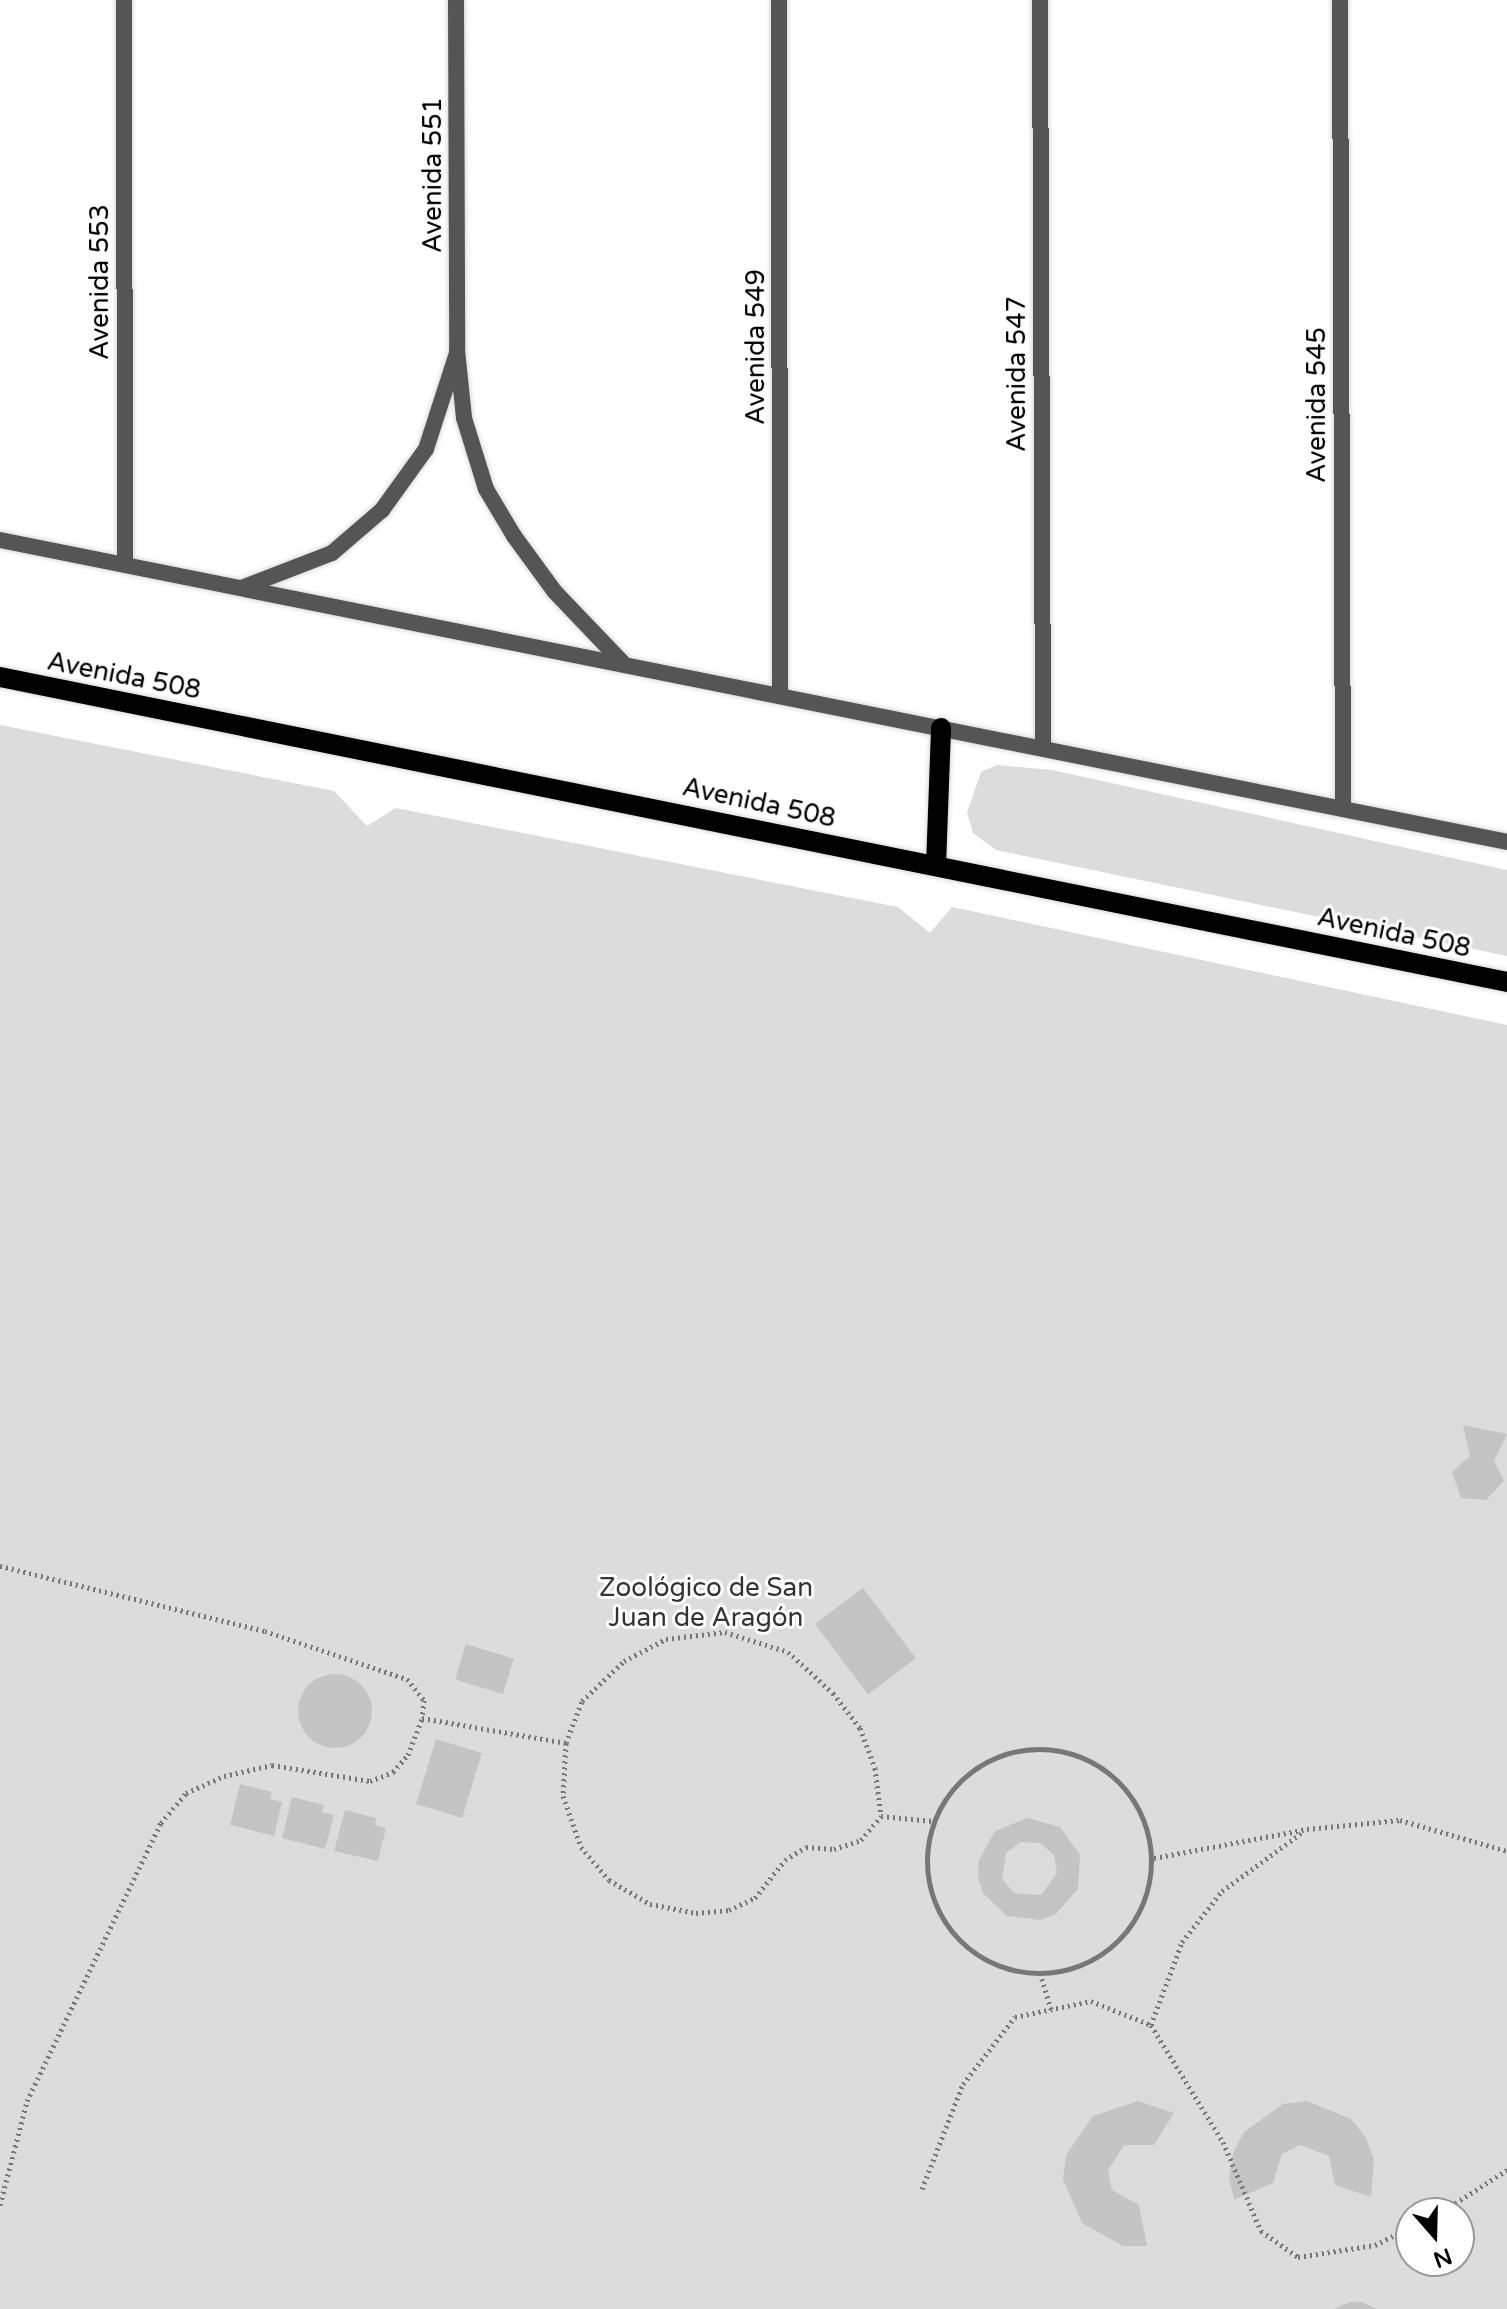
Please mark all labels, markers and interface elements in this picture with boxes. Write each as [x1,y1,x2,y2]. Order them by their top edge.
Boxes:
street label: Avenida 551 [417,97,449,253]
street label: Avenida 553 [84,204,116,360]
street label: Avenida 549 [740,269,772,425]
street label: Avenida 547 [1001,296,1033,452]
street label: Avenida 545 [1301,327,1333,483]
street label: Avenida 508 [45,646,203,706]
street label: Avenida 508 [680,772,838,834]
street label: Avenida 508 [1315,902,1473,964]
park label: Zoológico de San Juan de Aragón [599,1572,813,1634]
north arrow [1395,2197,1475,2277]
text: N [1430,2242,1455,2273]

